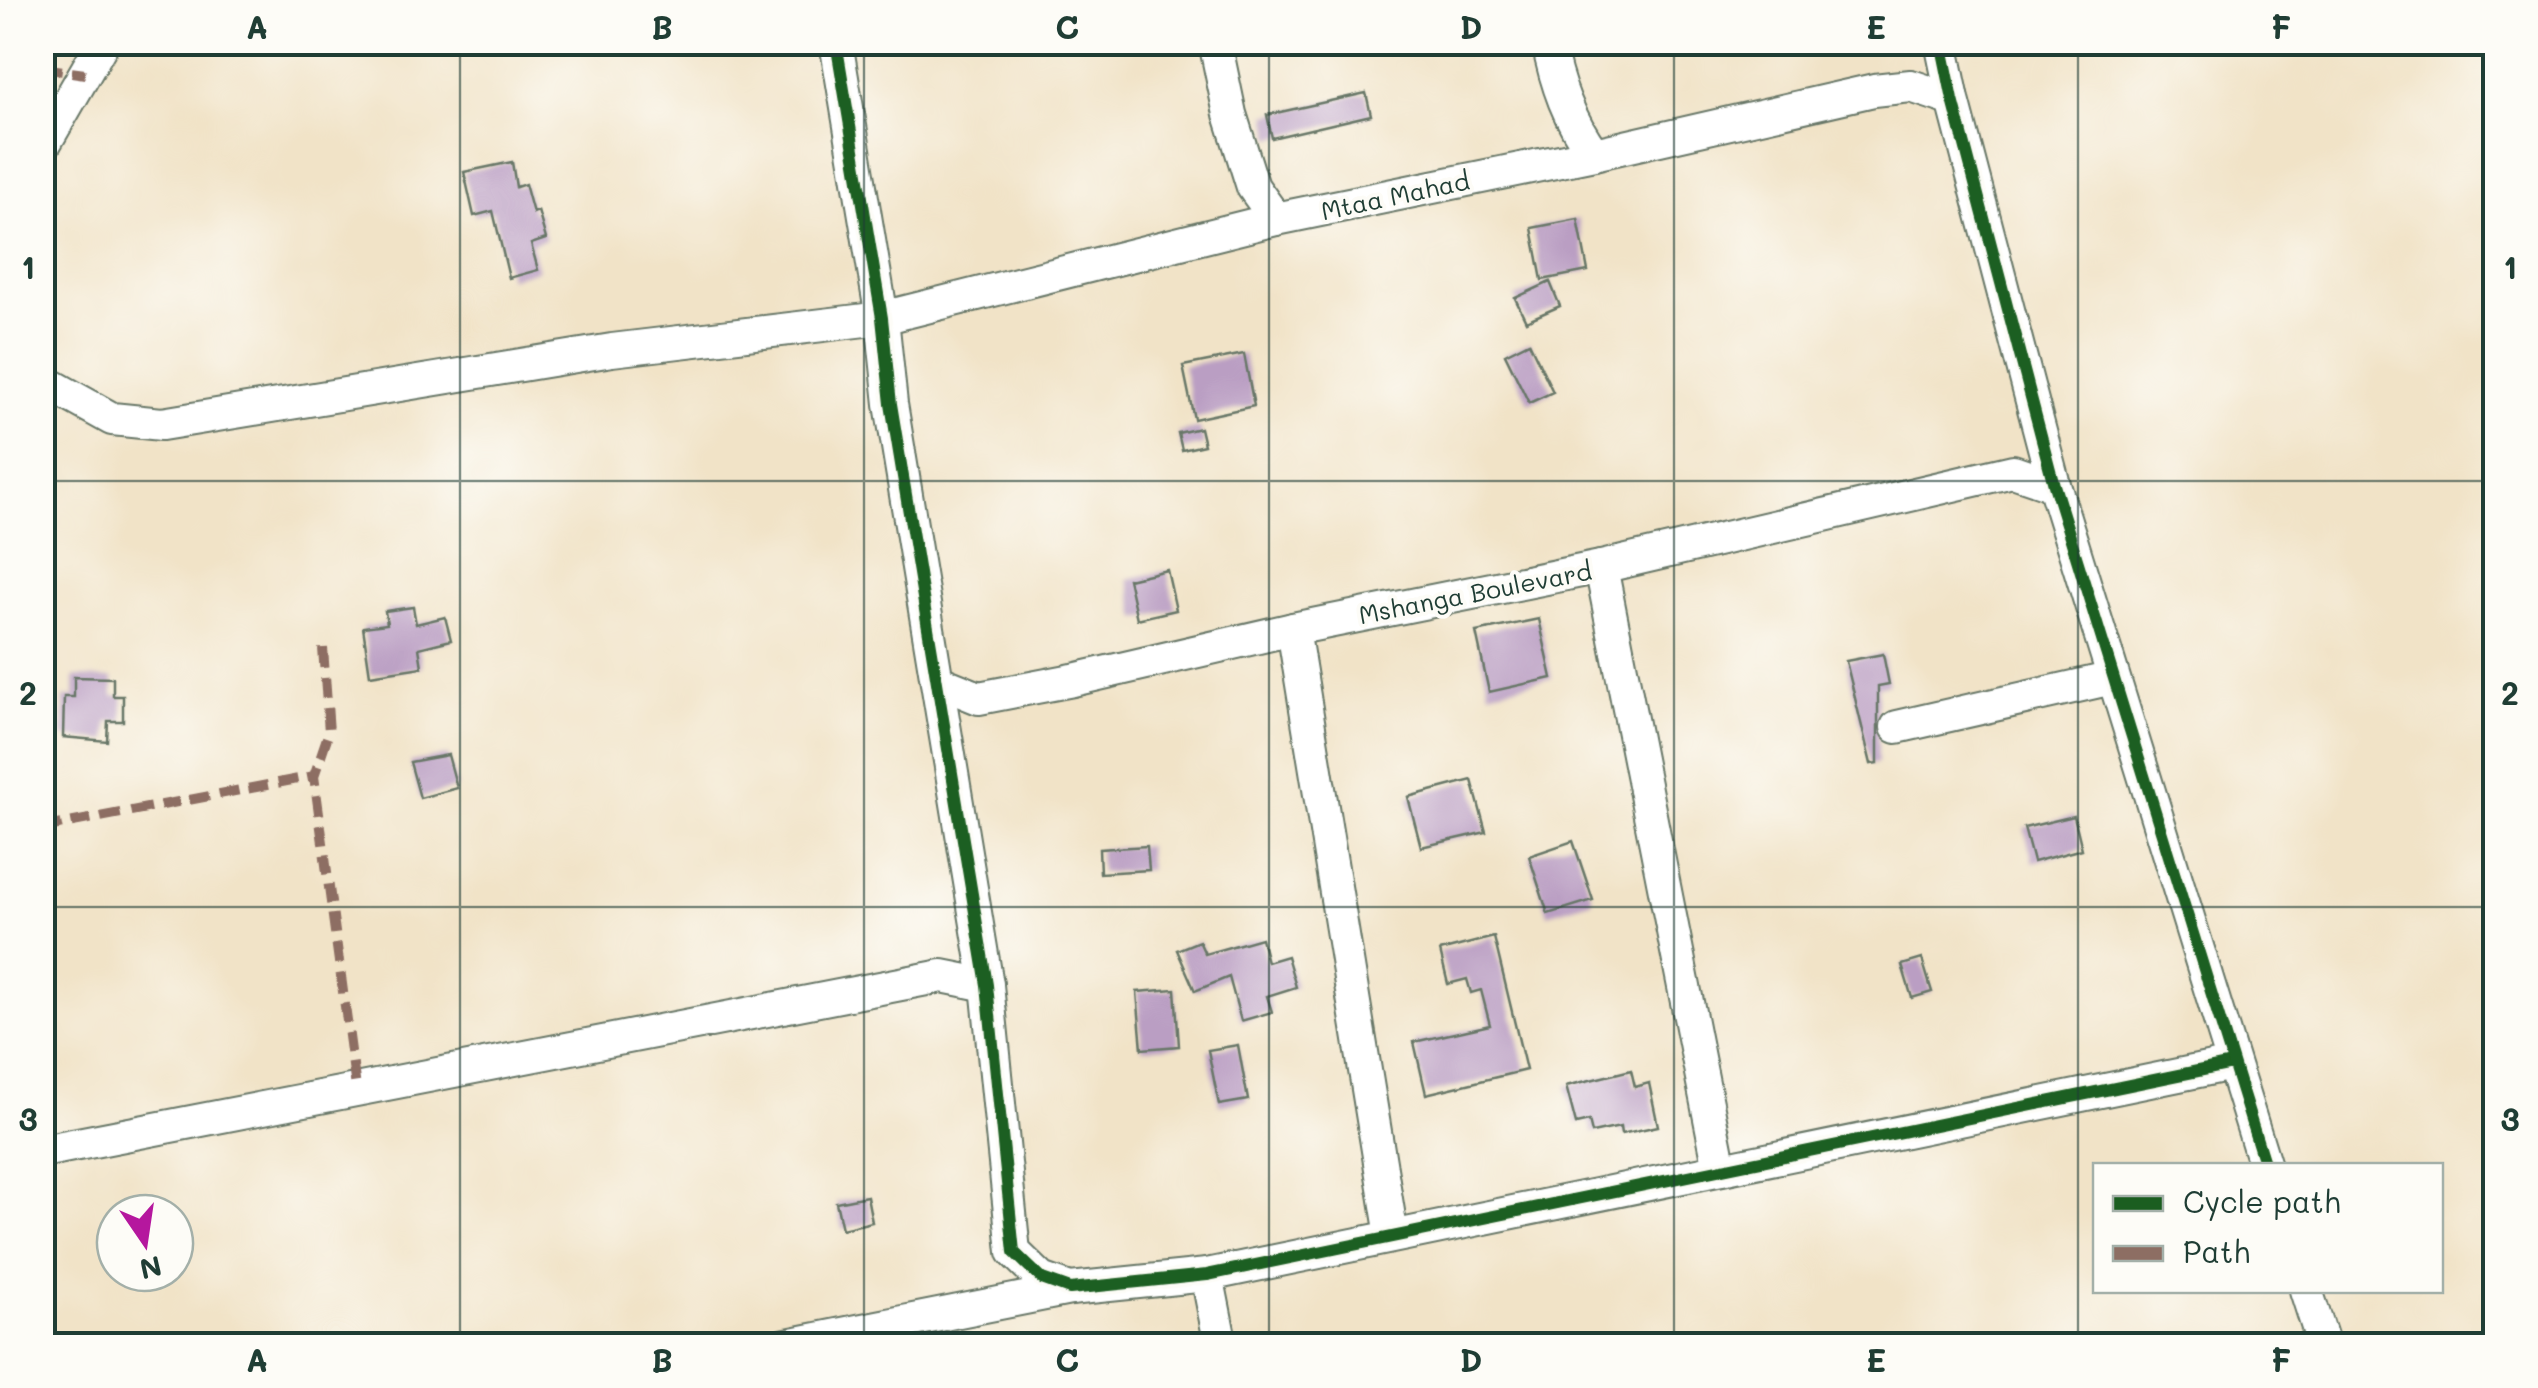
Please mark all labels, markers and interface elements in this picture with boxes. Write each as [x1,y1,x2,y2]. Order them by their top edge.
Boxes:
text: A [246,5,268,47]
text: B [651,5,673,47]
text: C [1055,5,1079,47]
text: D [1460,5,1482,47]
text: E [1866,5,1886,47]
text: F [2271,5,2291,47]
street label: Mtaa Mahad [1318,164,1472,226]
text: 1 [21,245,35,287]
text: 1 [2503,245,2517,287]
street label: Mshanga Boulevard [1356,554,1594,630]
text: 2 [19,671,37,713]
text: 2 [2501,671,2519,713]
text: 3 [18,1097,38,1139]
text: 3 [2500,1097,2520,1139]
legend [2093,1163,2443,1293]
text: Cycle path [2183,1181,2341,1221]
north arrow [95,1193,195,1293]
text: Path [2183,1231,2250,1271]
text: N [136,1248,165,1288]
text: A [246,1338,268,1380]
text: B [651,1338,673,1380]
text: C [1055,1338,1079,1380]
text: D [1460,1338,1482,1380]
text: E [1866,1338,1886,1380]
text: F [2271,1338,2291,1380]

